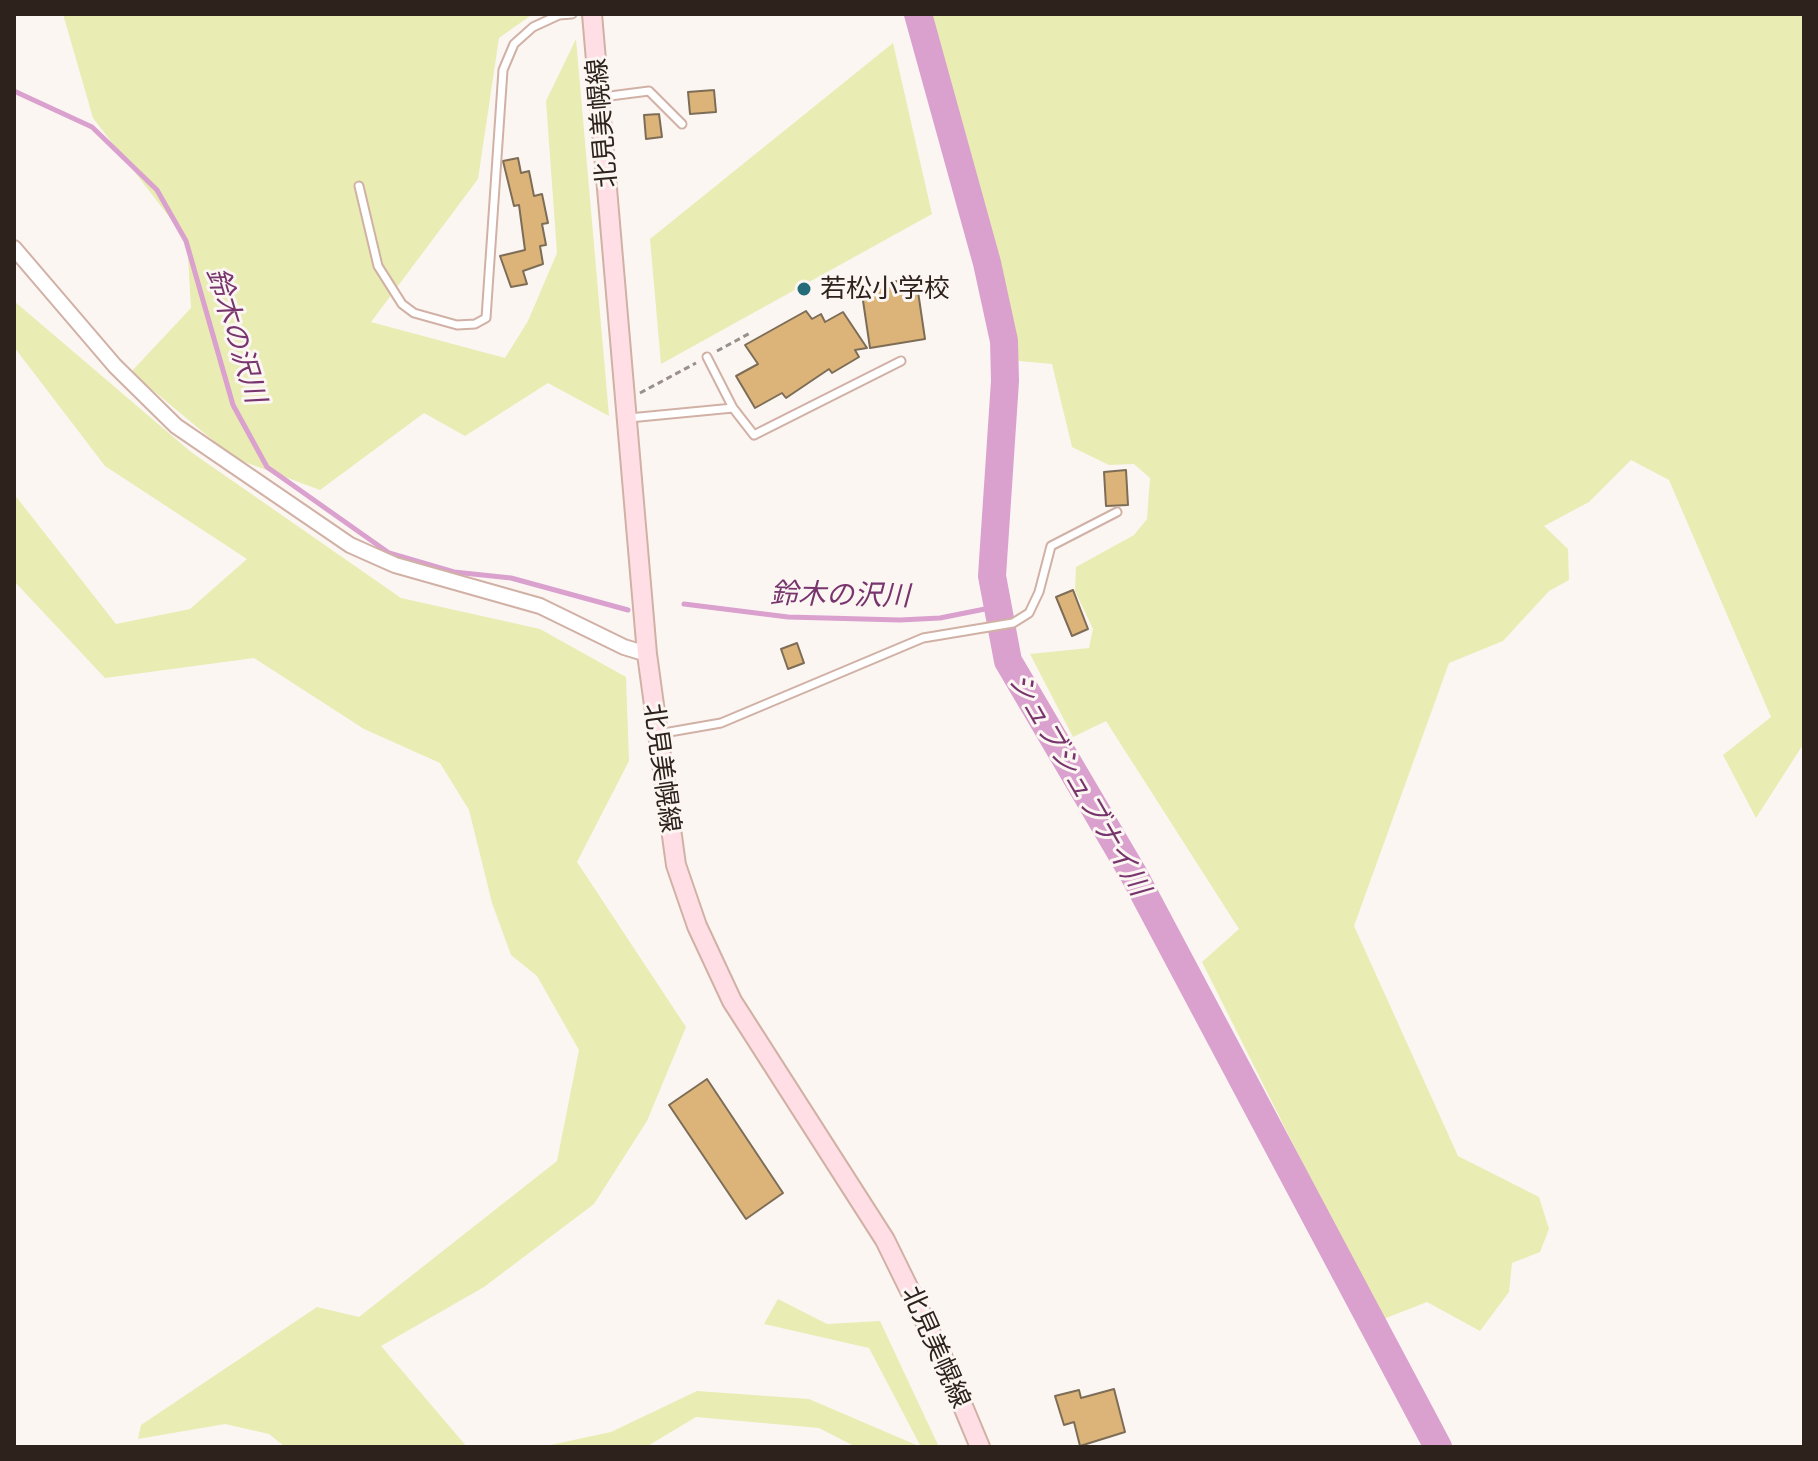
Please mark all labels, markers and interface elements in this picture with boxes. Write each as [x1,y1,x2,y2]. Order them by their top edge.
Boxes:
street label: 北見美幌線 [581,57,623,189]
water label: 鈴木の沢川 [199,263,273,407]
place label: 若松小学校 [820,273,950,305]
marker: 若松小学校 [795,280,813,298]
water label: 鈴木の沢川 [770,577,910,613]
water label: シュブシュブナイ川 [1001,666,1157,902]
street label: 北見美幌線 [638,701,686,835]
street label: 北見美幌線 [895,1281,977,1413]

